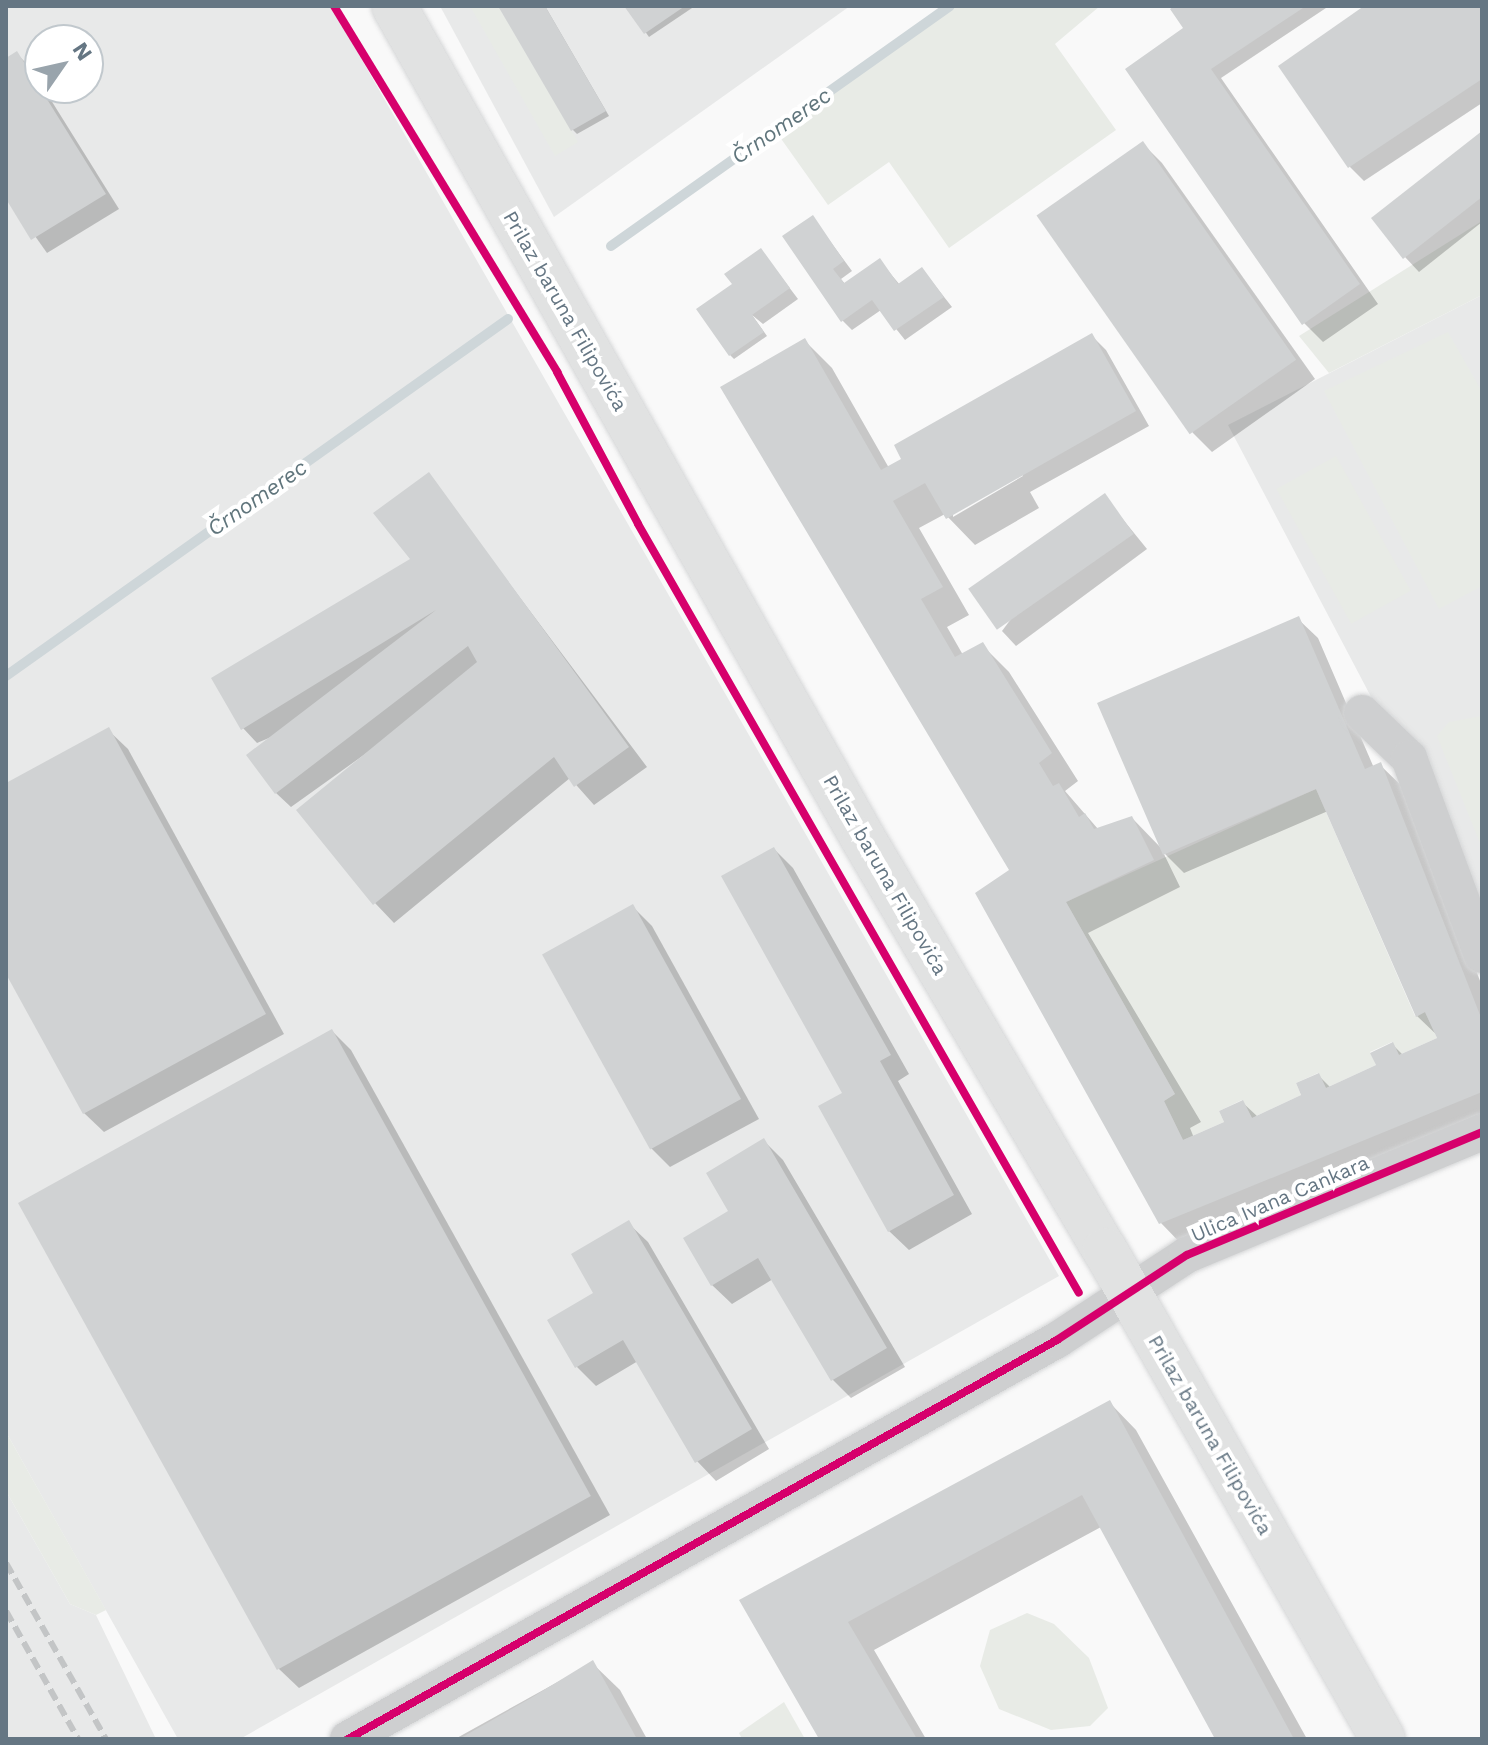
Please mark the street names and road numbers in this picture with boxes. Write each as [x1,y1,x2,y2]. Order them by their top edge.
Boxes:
street label: Prilaz baruna Filipovića [498,207,632,415]
street label: Prilaz baruna Filipovića [818,771,952,979]
street label: Ulica Ivana Cankara [1187,1150,1373,1248]
street label: Prilaz baruna Filipovića [1143,1331,1277,1539]

